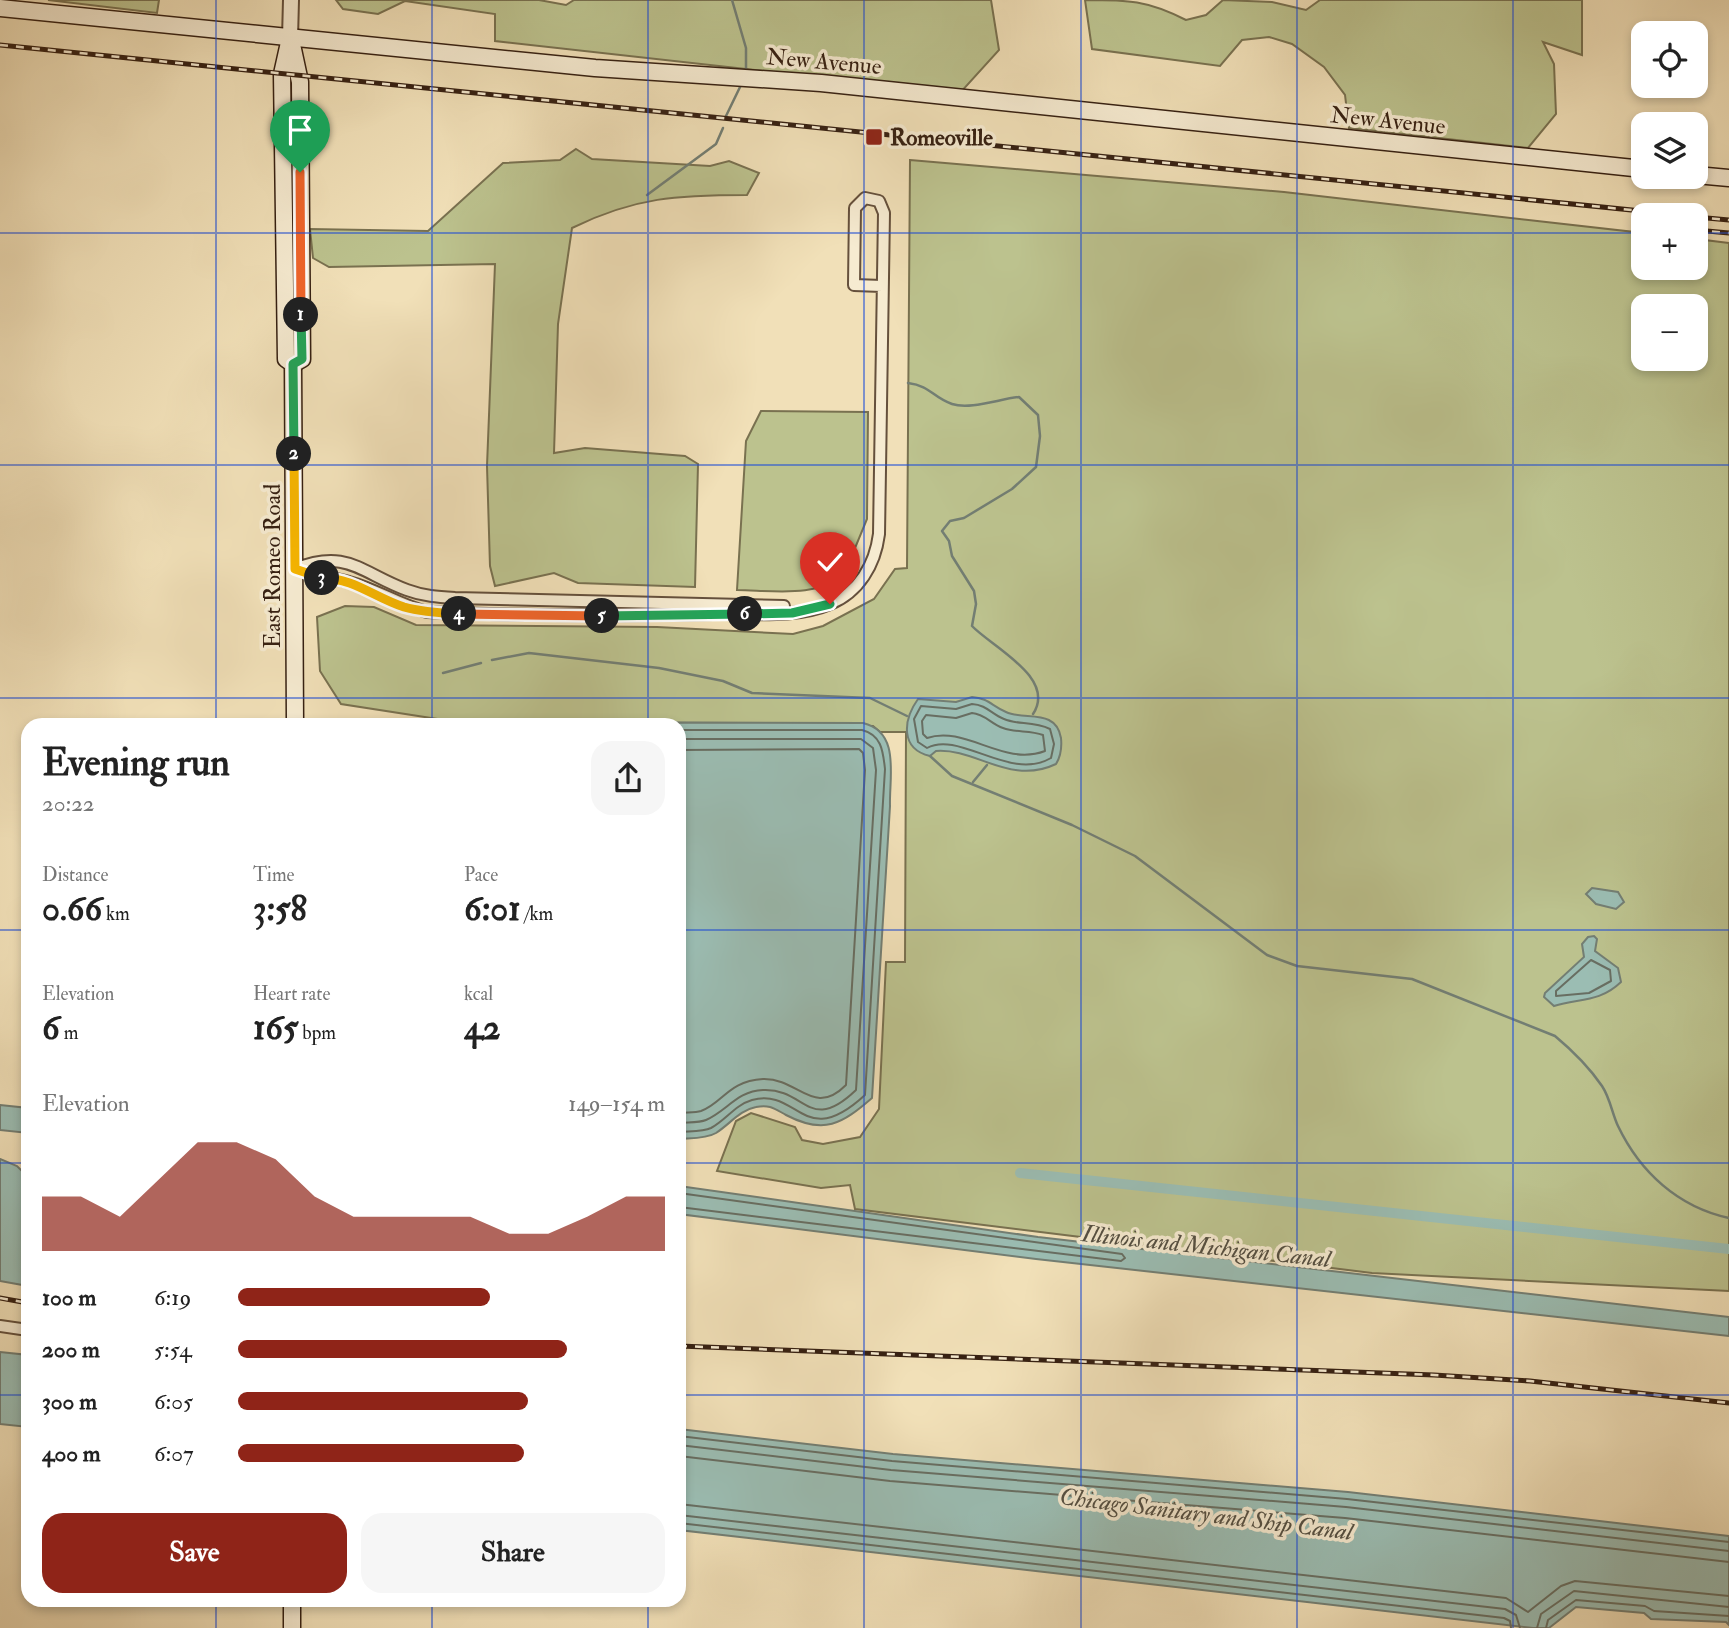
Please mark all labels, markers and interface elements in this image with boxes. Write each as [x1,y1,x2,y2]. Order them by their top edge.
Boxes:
map controls [1631,21,1708,371]
button: locate [1631,21,1708,98]
street label: New Avenue [765,42,883,81]
pin [270,100,330,172]
street label: New Avenue [1329,100,1447,141]
icon: arrive [281,111,319,149]
button: layers [1631,112,1708,189]
place label: Romeoville [890,123,993,152]
marker: Romeoville [864,127,884,147]
button: + [1631,203,1708,280]
button: − [1631,294,1708,371]
pin: 1 [284,298,318,332]
text: 1 [297,302,304,326]
pin: 2 [276,436,312,472]
text: 2 [289,441,298,465]
street label: East Romeo Road [258,484,287,648]
pin [800,532,860,604]
icon: check [811,543,849,581]
pin: 3 [304,560,340,596]
text: 3 [318,565,325,589]
pin: 4 [442,596,476,632]
pin: 6 [728,596,762,632]
pin: 5 [584,598,620,634]
text: 4 [453,601,464,625]
text: 6 [740,601,749,625]
text: 5 [597,603,606,627]
text: Evening run [42,739,230,787]
button: share [591,741,665,815]
text: 20:22 [42,789,94,818]
text: Distance [42,863,108,887]
text: Time [253,863,295,887]
text: Pace [464,863,498,887]
text: 0.66 [42,887,102,931]
text: 3:58 [253,887,307,931]
text: 6:01 [464,887,521,931]
text: km [102,902,130,926]
text: /km [521,902,553,926]
text: Elevation [42,982,114,1006]
text: Heart rate [253,982,330,1006]
text: kcal [464,982,493,1006]
text: 6 [42,1006,60,1050]
text: 165 [253,1006,298,1050]
text: 42 [464,1006,501,1050]
text: m [60,1021,78,1045]
text: bpm [298,1021,336,1045]
text: Elevation [42,1089,130,1118]
text: 149–154 m [568,1089,665,1118]
water label: Illinois and Michigan Canal [1078,1218,1334,1275]
text: 100 m [42,1283,96,1312]
text: 6:19 [154,1283,191,1312]
text: 200 m [42,1335,100,1364]
text: 5:54 [154,1335,192,1364]
text: 300 m [42,1387,97,1416]
text: 6:05 [154,1387,193,1416]
text: 400 m [42,1439,101,1468]
text: 6:07 [154,1439,194,1468]
water label: Chicago Sanitary and Ship Canal [1058,1481,1356,1548]
button: Save [42,1513,347,1593]
button: Share [361,1513,665,1593]

